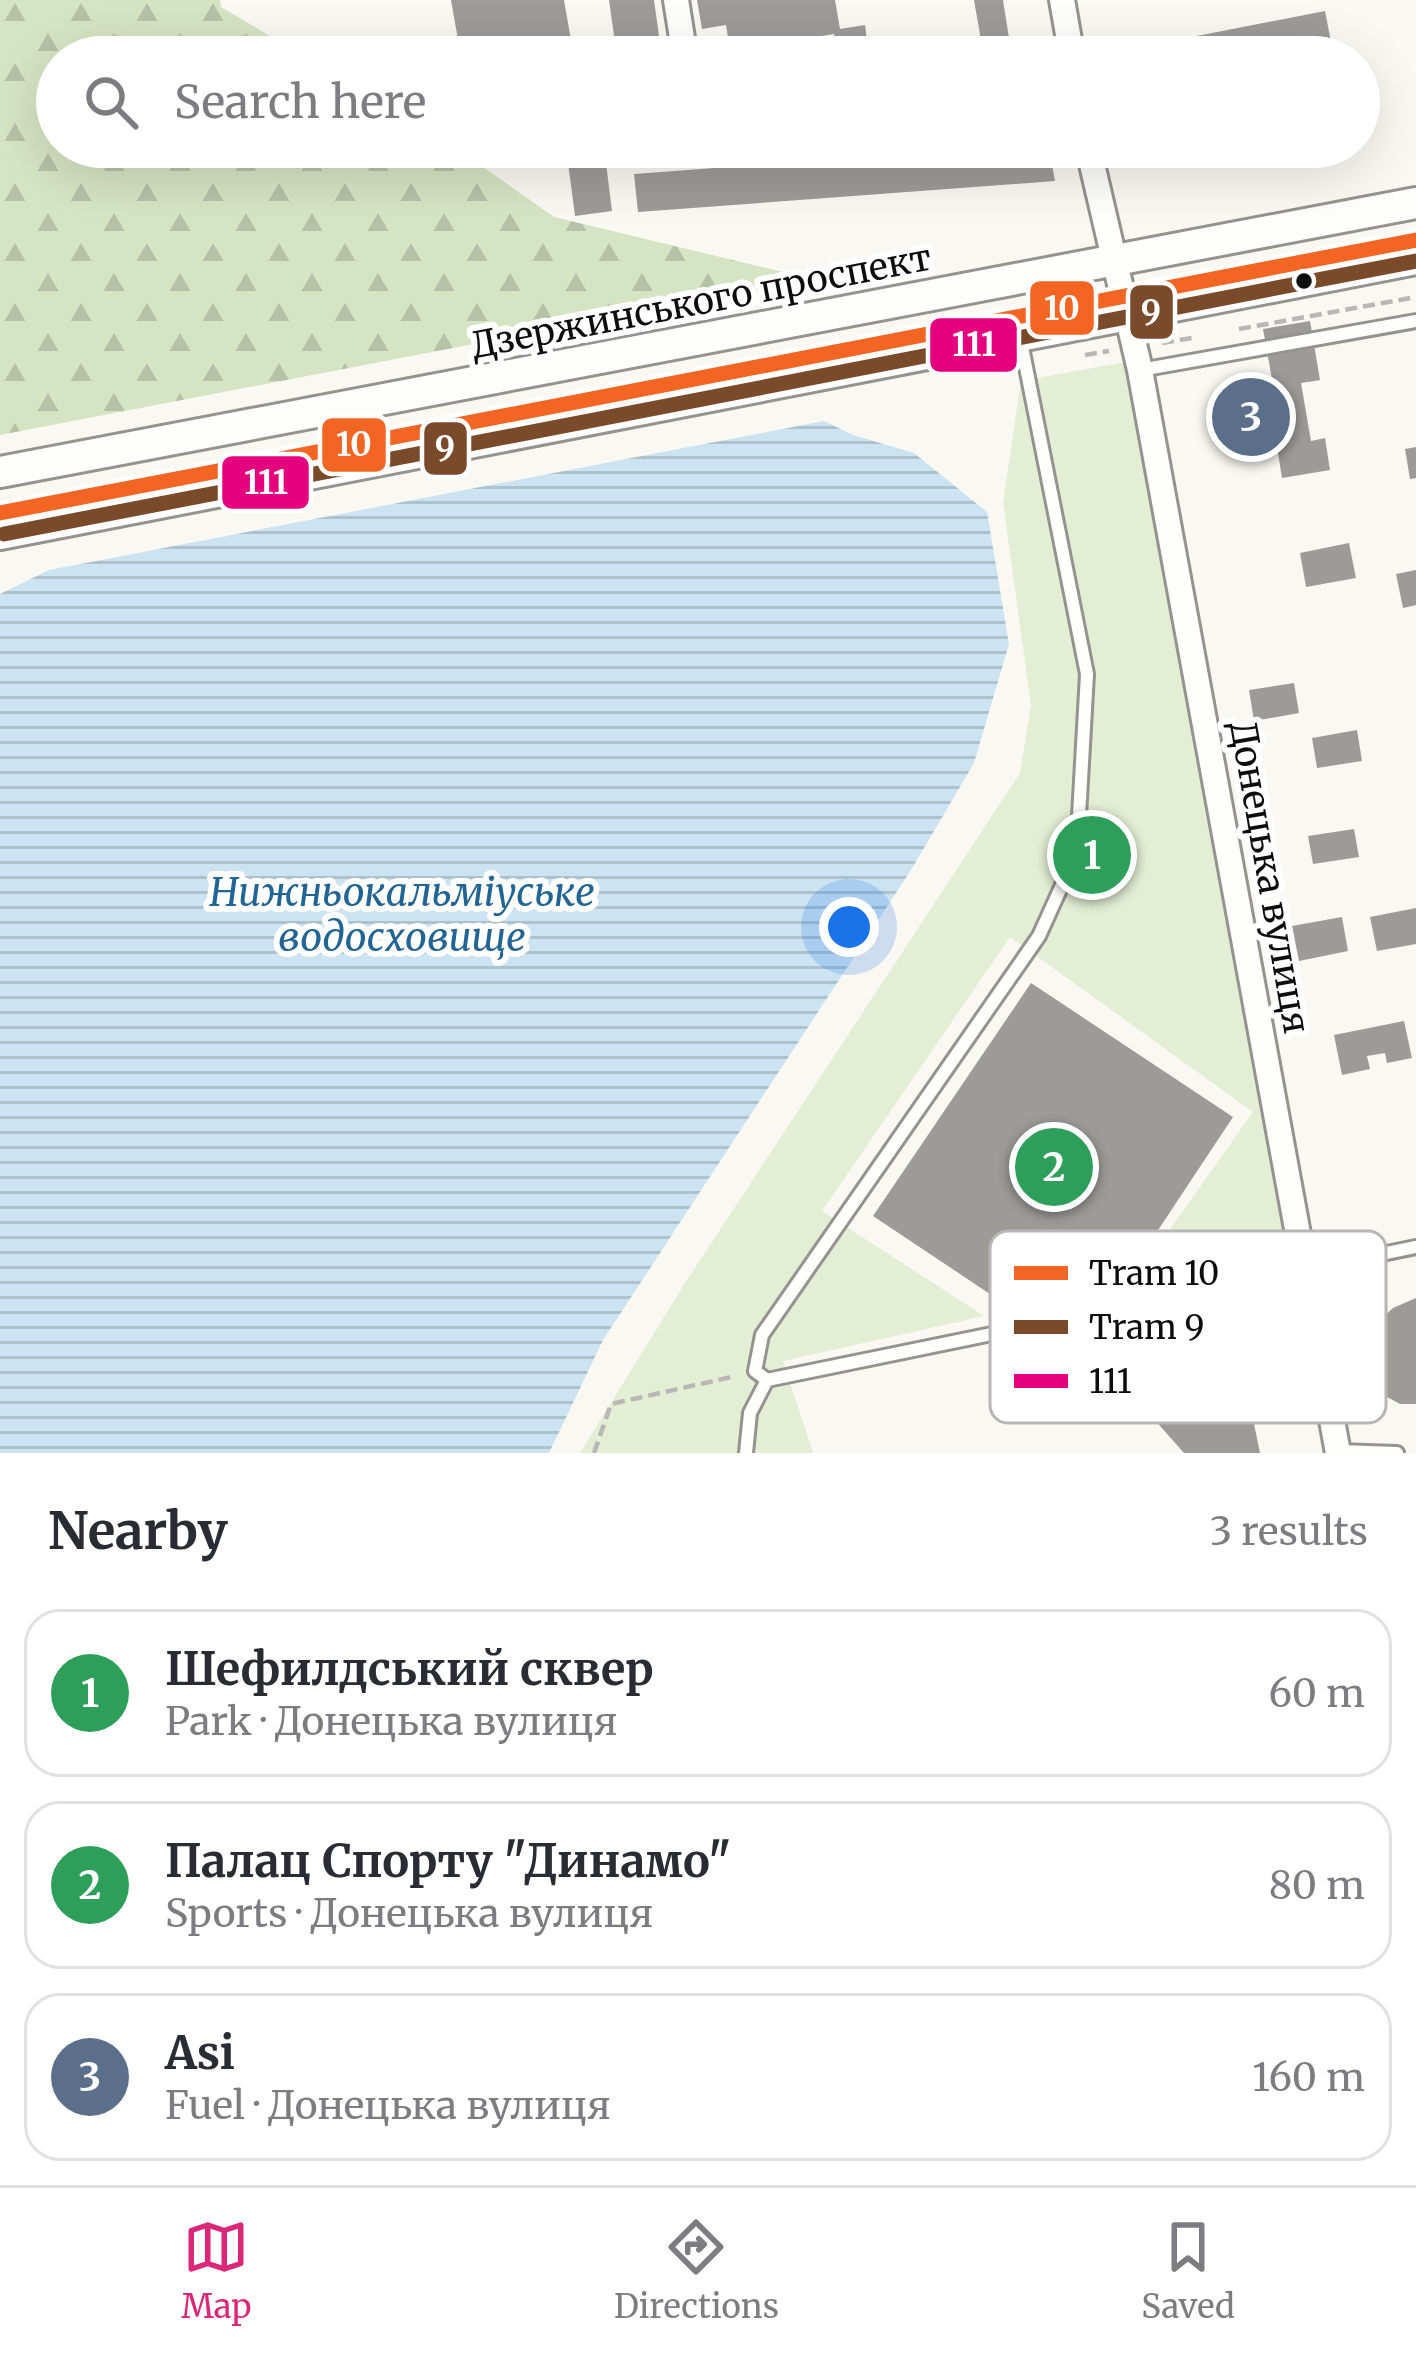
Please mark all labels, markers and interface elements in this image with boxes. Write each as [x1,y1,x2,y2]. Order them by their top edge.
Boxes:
search box [36,36,1380,168]
icon: search [78,69,144,135]
text: Search here [174,74,426,130]
street label: Дзержинського проспект [467,235,935,368]
unlabelled marker [1293,270,1315,292]
line badge: 10 [1028,279,1096,337]
line badge: 9 [1128,283,1175,341]
text: 10 [1044,288,1080,329]
text: 9 [1141,292,1161,333]
line badge: 111 [928,316,1019,374]
text: 111 [952,324,996,365]
pin: 3 [1212,372,1290,462]
line badge: 10 [320,416,388,474]
line badge: 9 [422,420,469,477]
text: 10 [336,424,372,465]
text: 9 [435,428,455,469]
line badge: 111 [220,454,311,511]
text: 111 [244,462,288,503]
street label: Донецька вулиця [1220,717,1319,1037]
pin: 1 [1053,810,1131,900]
water label: Нижньокальміуське водосховище [209,868,595,962]
your location [819,897,879,957]
pin: 2 [1015,1122,1093,1212]
legend [990,1231,1386,1423]
text: Tram 10 [1089,1253,1219,1294]
text: Tram 9 [1089,1307,1205,1348]
text: 111 [1089,1361,1132,1402]
text: Nearby [48,1499,228,1563]
text: 3 results [1210,1507,1368,1556]
text: Шефилдський сквер [165,1641,654,1697]
text: 1 [81,1669,99,1718]
text: 60 m [1268,1669,1365,1718]
text: Park · Донецька вулиця [165,1697,617,1746]
text: Палац Спорту "Динамо" [165,1833,731,1889]
text: 2 [79,1861,101,1910]
text: 80 m [1269,1861,1365,1910]
text: Sports · Донецька вулиця [165,1889,653,1938]
text: Asi [165,2025,235,2081]
text: 3 [79,2053,101,2102]
text: 160 m [1252,2053,1365,2102]
text: Fuel · Донецька вулиця [165,2081,611,2130]
tab: Map [181,2214,252,2327]
tab: Directions [614,2214,779,2327]
tab: Saved [1141,2214,1235,2327]

